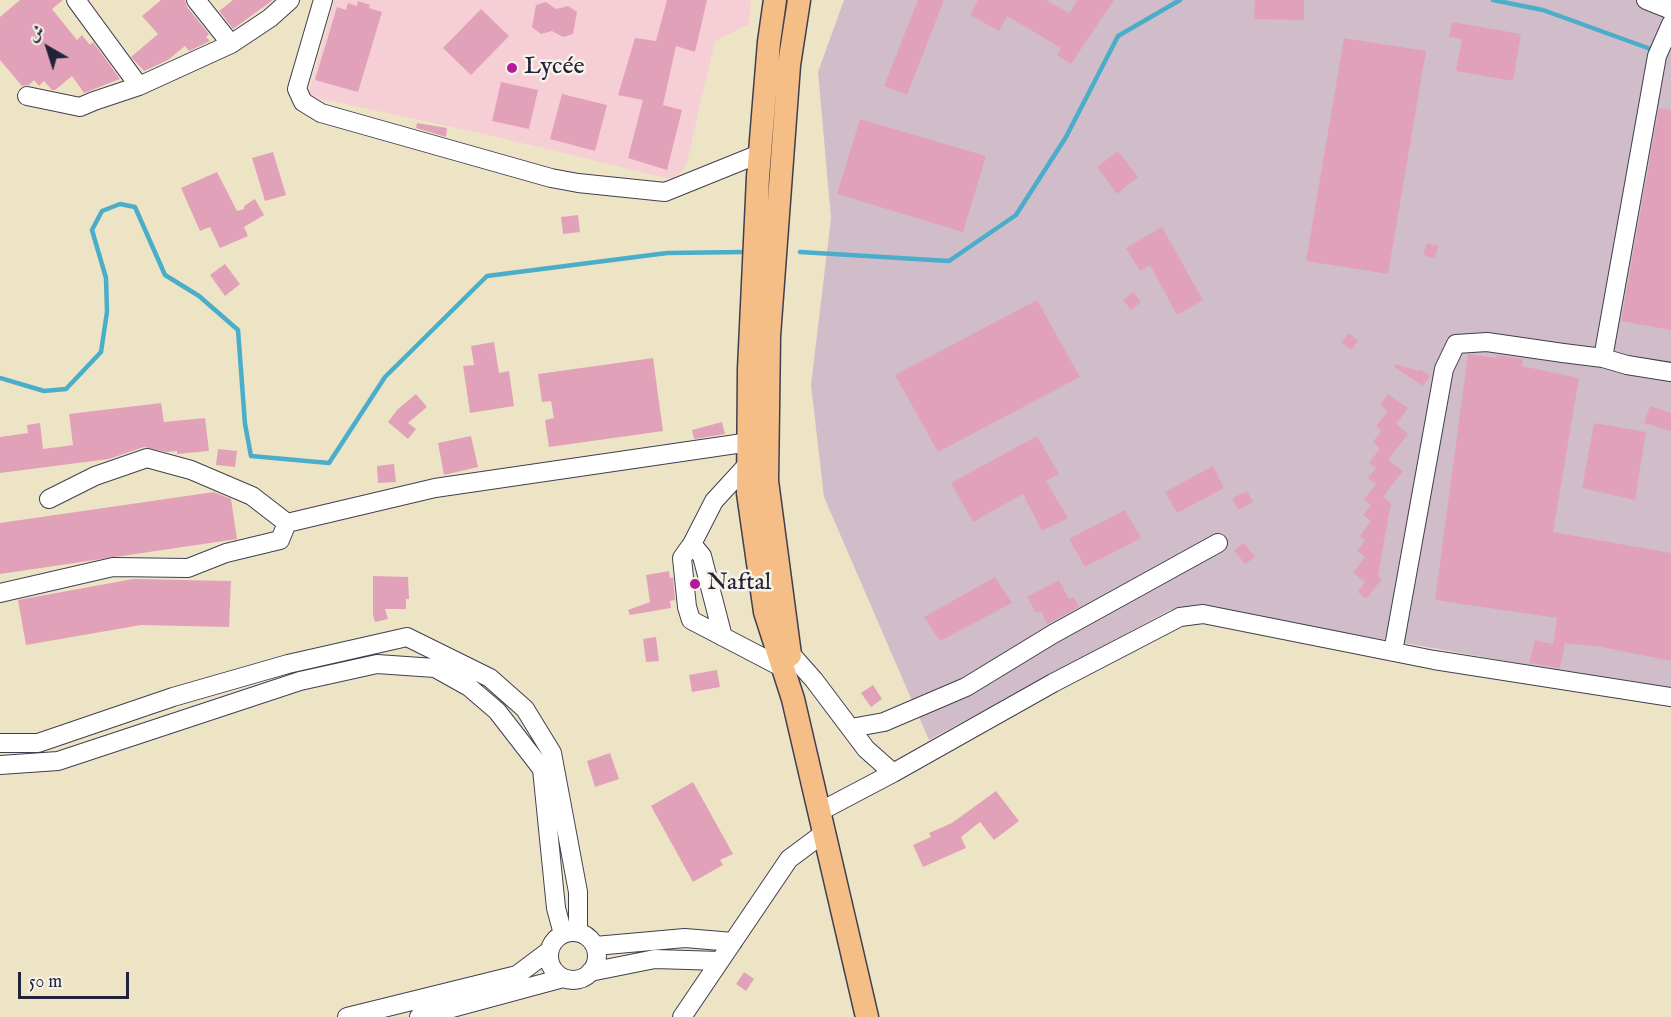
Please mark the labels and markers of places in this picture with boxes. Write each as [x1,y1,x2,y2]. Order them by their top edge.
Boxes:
place label: Lycée [524,54,584,82]
marker: Lycée [505,61,519,75]
place label: Naftal [707,570,771,598]
marker: Naftal [688,577,702,591]

